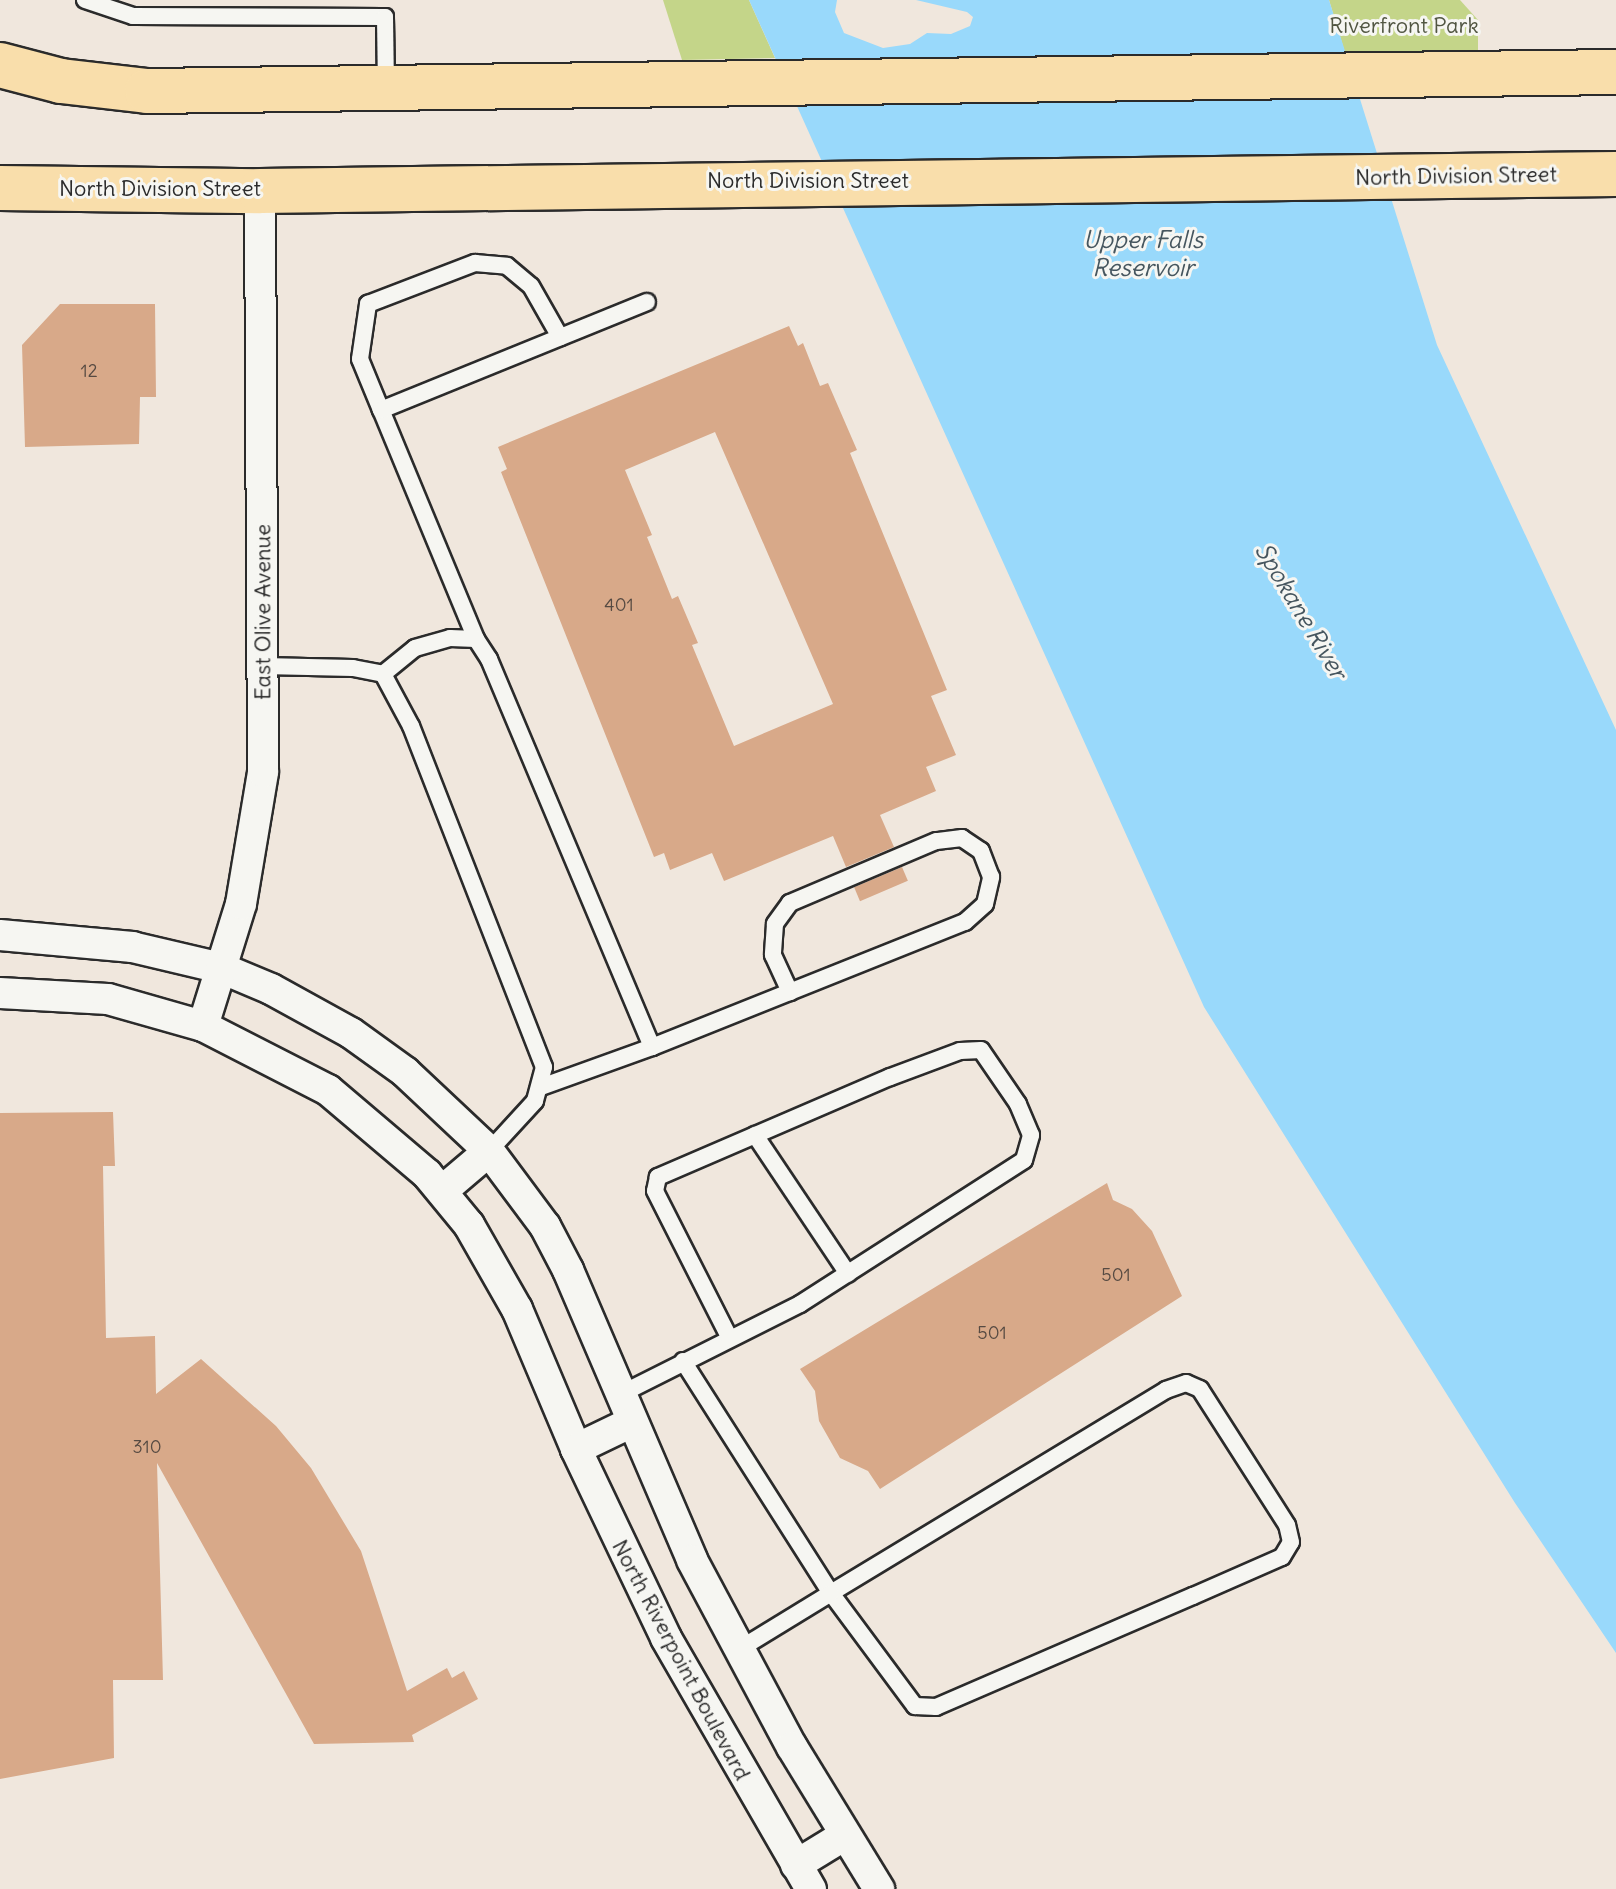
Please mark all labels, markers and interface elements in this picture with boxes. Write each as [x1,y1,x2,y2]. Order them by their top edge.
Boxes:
park label: Riverfront Park [1329,13,1479,39]
street label: North Division Street [1355,161,1557,191]
street label: North Division Street [707,168,909,194]
street label: North Division Street [59,176,261,202]
water label: Upper Falls Reservoir [1083,226,1203,282]
house number: 12 [80,360,98,382]
street label: East Olive Avenue [250,524,276,700]
water label: Spokane River [1249,538,1353,684]
house number: 401 [604,594,634,616]
house number: 501 [1101,1264,1131,1286]
house number: 501 [977,1322,1007,1344]
house number: 310 [132,1436,162,1458]
street label: North Riverpoint Boulevard [606,1535,756,1785]

